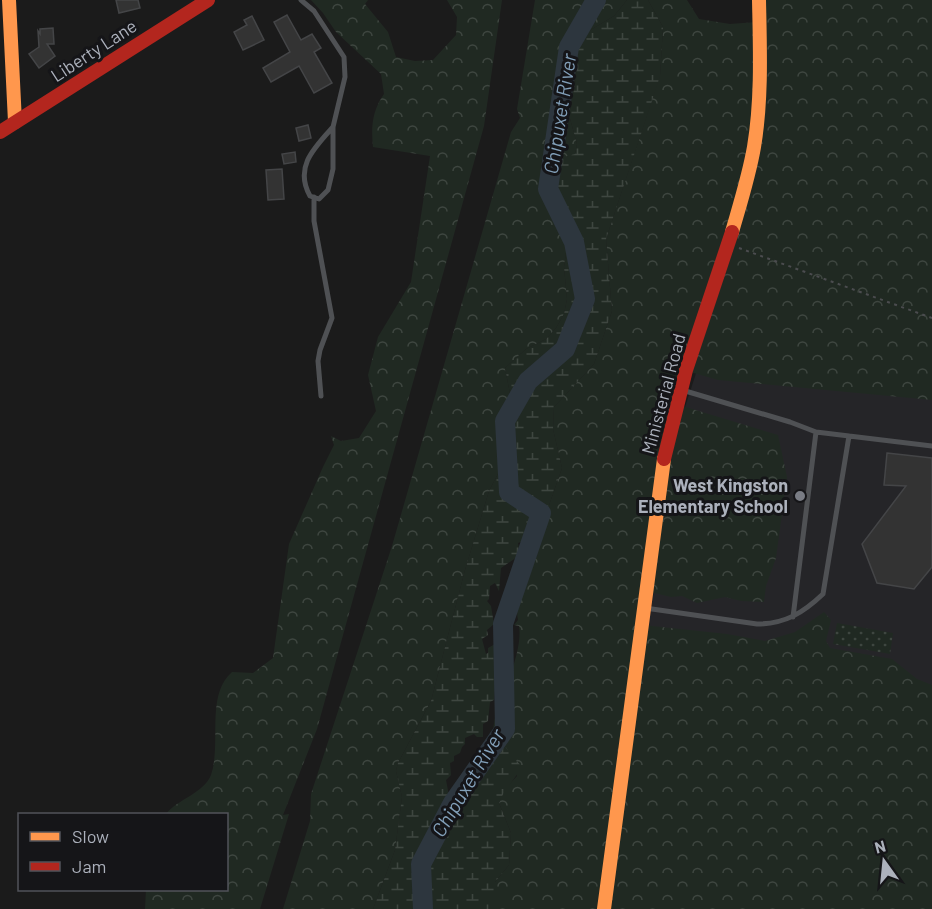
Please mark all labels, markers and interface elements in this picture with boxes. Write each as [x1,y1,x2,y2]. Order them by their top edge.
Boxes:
street label: Liberty Lane [46,14,141,86]
water label: Chipuxet River [538,51,581,176]
street label: Ministerial Road [636,331,690,457]
place label: West Kingston Elementary School [638,474,788,517]
marker: West Kingston Elementary School [793,489,807,503]
water label: Chipuxet River [426,723,509,841]
legend [18,813,228,891]
text: Slow [72,825,109,847]
north arrow [854,831,914,891]
text: N [872,835,888,857]
text: Jam [72,855,106,877]

